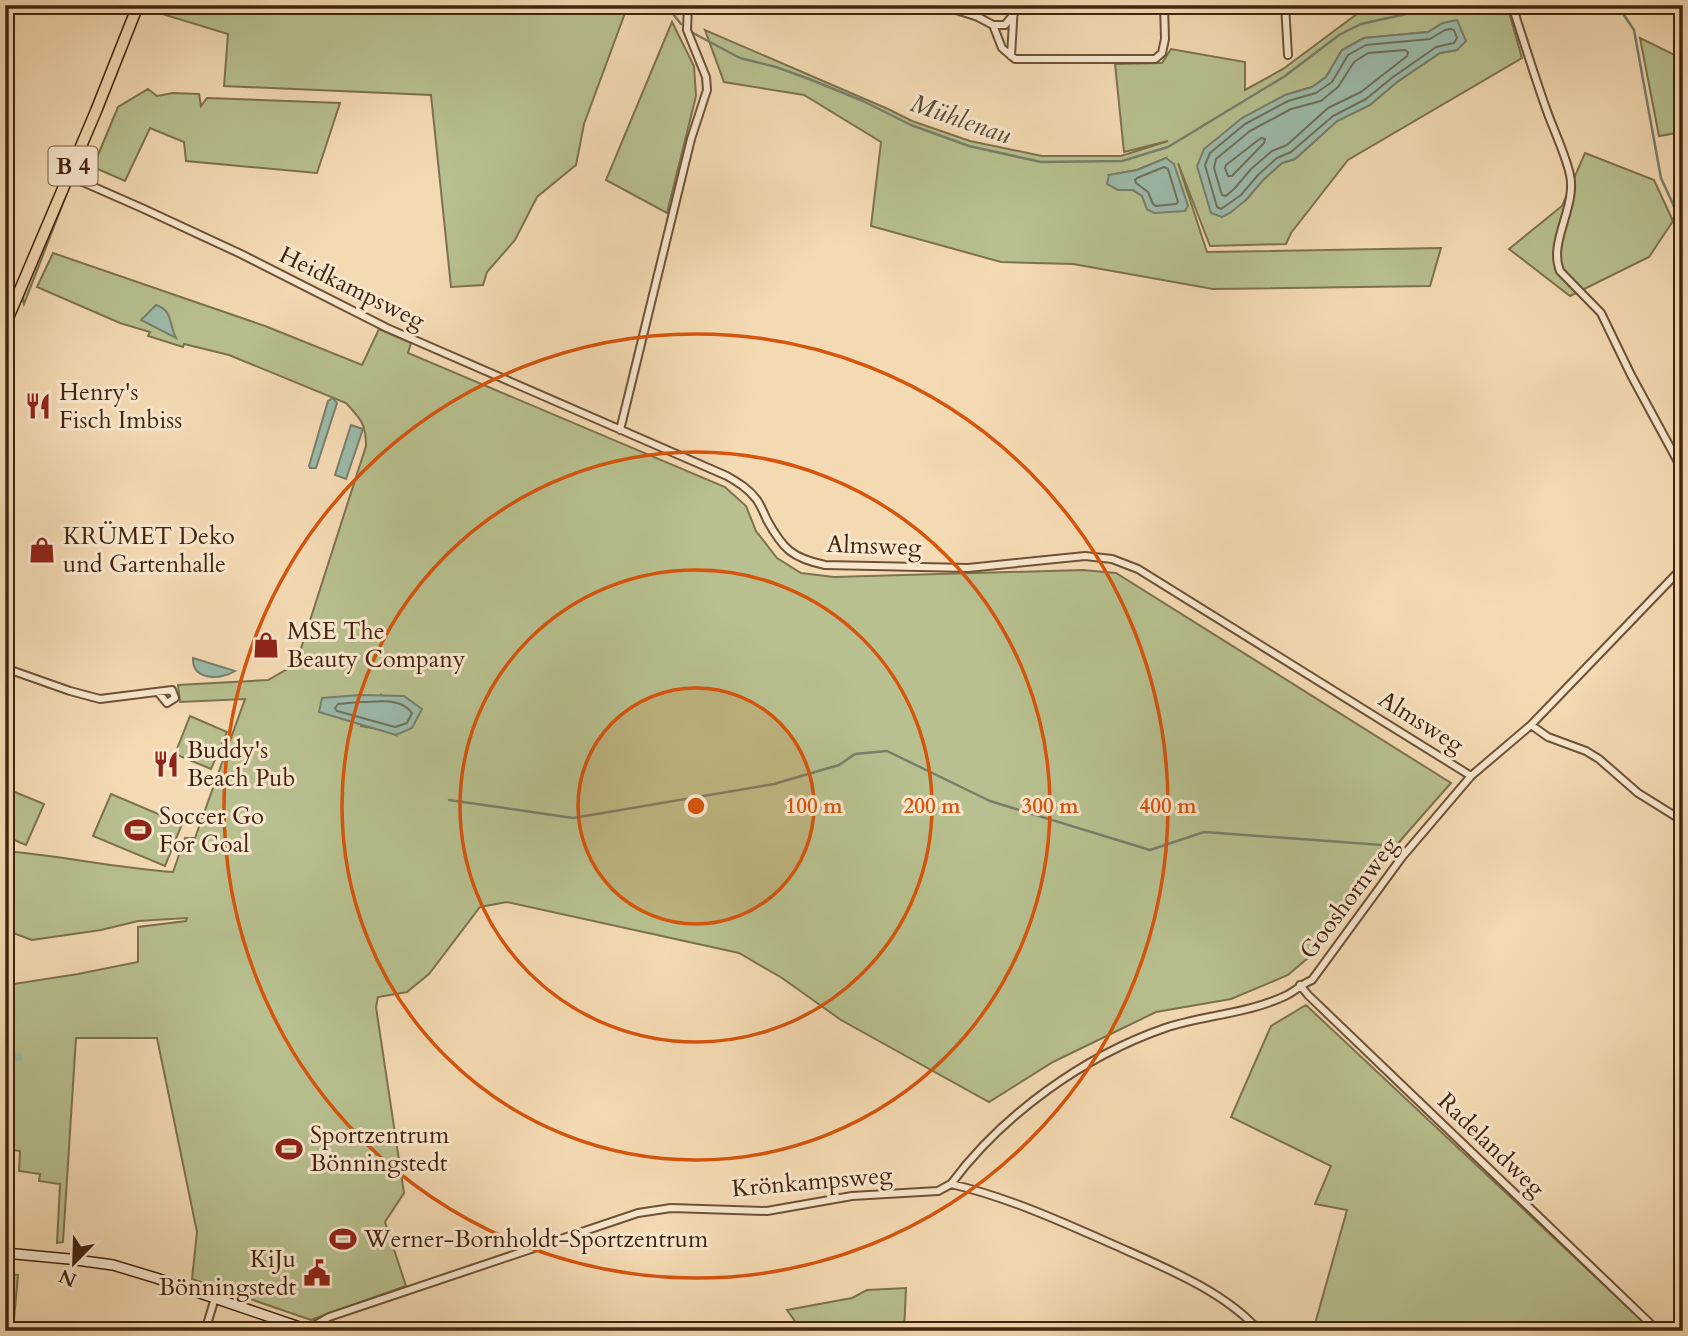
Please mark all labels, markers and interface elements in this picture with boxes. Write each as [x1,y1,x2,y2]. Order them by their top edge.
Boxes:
water label: Mühlenau [906,85,1016,153]
road number: B 4 [48,146,98,186]
street label: Heidkampsweg [274,238,431,338]
place label: Henry's Fisch Imbiss [59,376,182,437]
restaurant icon: Henry's Fisch Imbiss [23,391,53,421]
place label: KRÜMET Deko und Gartenhalle [63,520,235,581]
street label: Almsweg [826,528,923,564]
shop icon: KRÜMET Deko und Gartenhalle [27,535,57,565]
place label: MSE The Beauty Company [287,615,466,676]
shop icon: MSE The Beauty Company [251,630,281,660]
street label: Almsweg [1372,683,1471,761]
place label: Buddy's Beach Pub [187,734,295,795]
restaurant icon: Buddy's Beach Pub [151,749,181,779]
text: 100 m [785,792,843,821]
text: 200 m [903,792,961,821]
text: 300 m [1021,792,1079,821]
text: 400 m [1139,792,1197,821]
centre of rings [684,794,708,818]
place label: Soccer Go For Goal [159,800,264,861]
sports icon: Soccer Go For Goal [123,815,153,845]
street label: Gooshornweg [1292,830,1406,966]
street label: Radelandweg [1430,1085,1552,1205]
place label: Sportzentrum Bönningstedt [310,1119,450,1180]
sports icon: Sportzentrum Bönningstedt [274,1134,304,1164]
street label: Krönkampsweg [730,1158,894,1205]
place label: Werner-Bornholdt-Sportzentrum [363,1223,709,1256]
sports icon: Werner-Bornholdt-Sportzentrum [328,1224,358,1254]
north arrow [38,1228,108,1298]
place label: KiJu Bönningstedt [159,1243,296,1304]
public building icon: KiJu Bönningstedt [302,1258,332,1288]
text: N [55,1262,80,1293]

